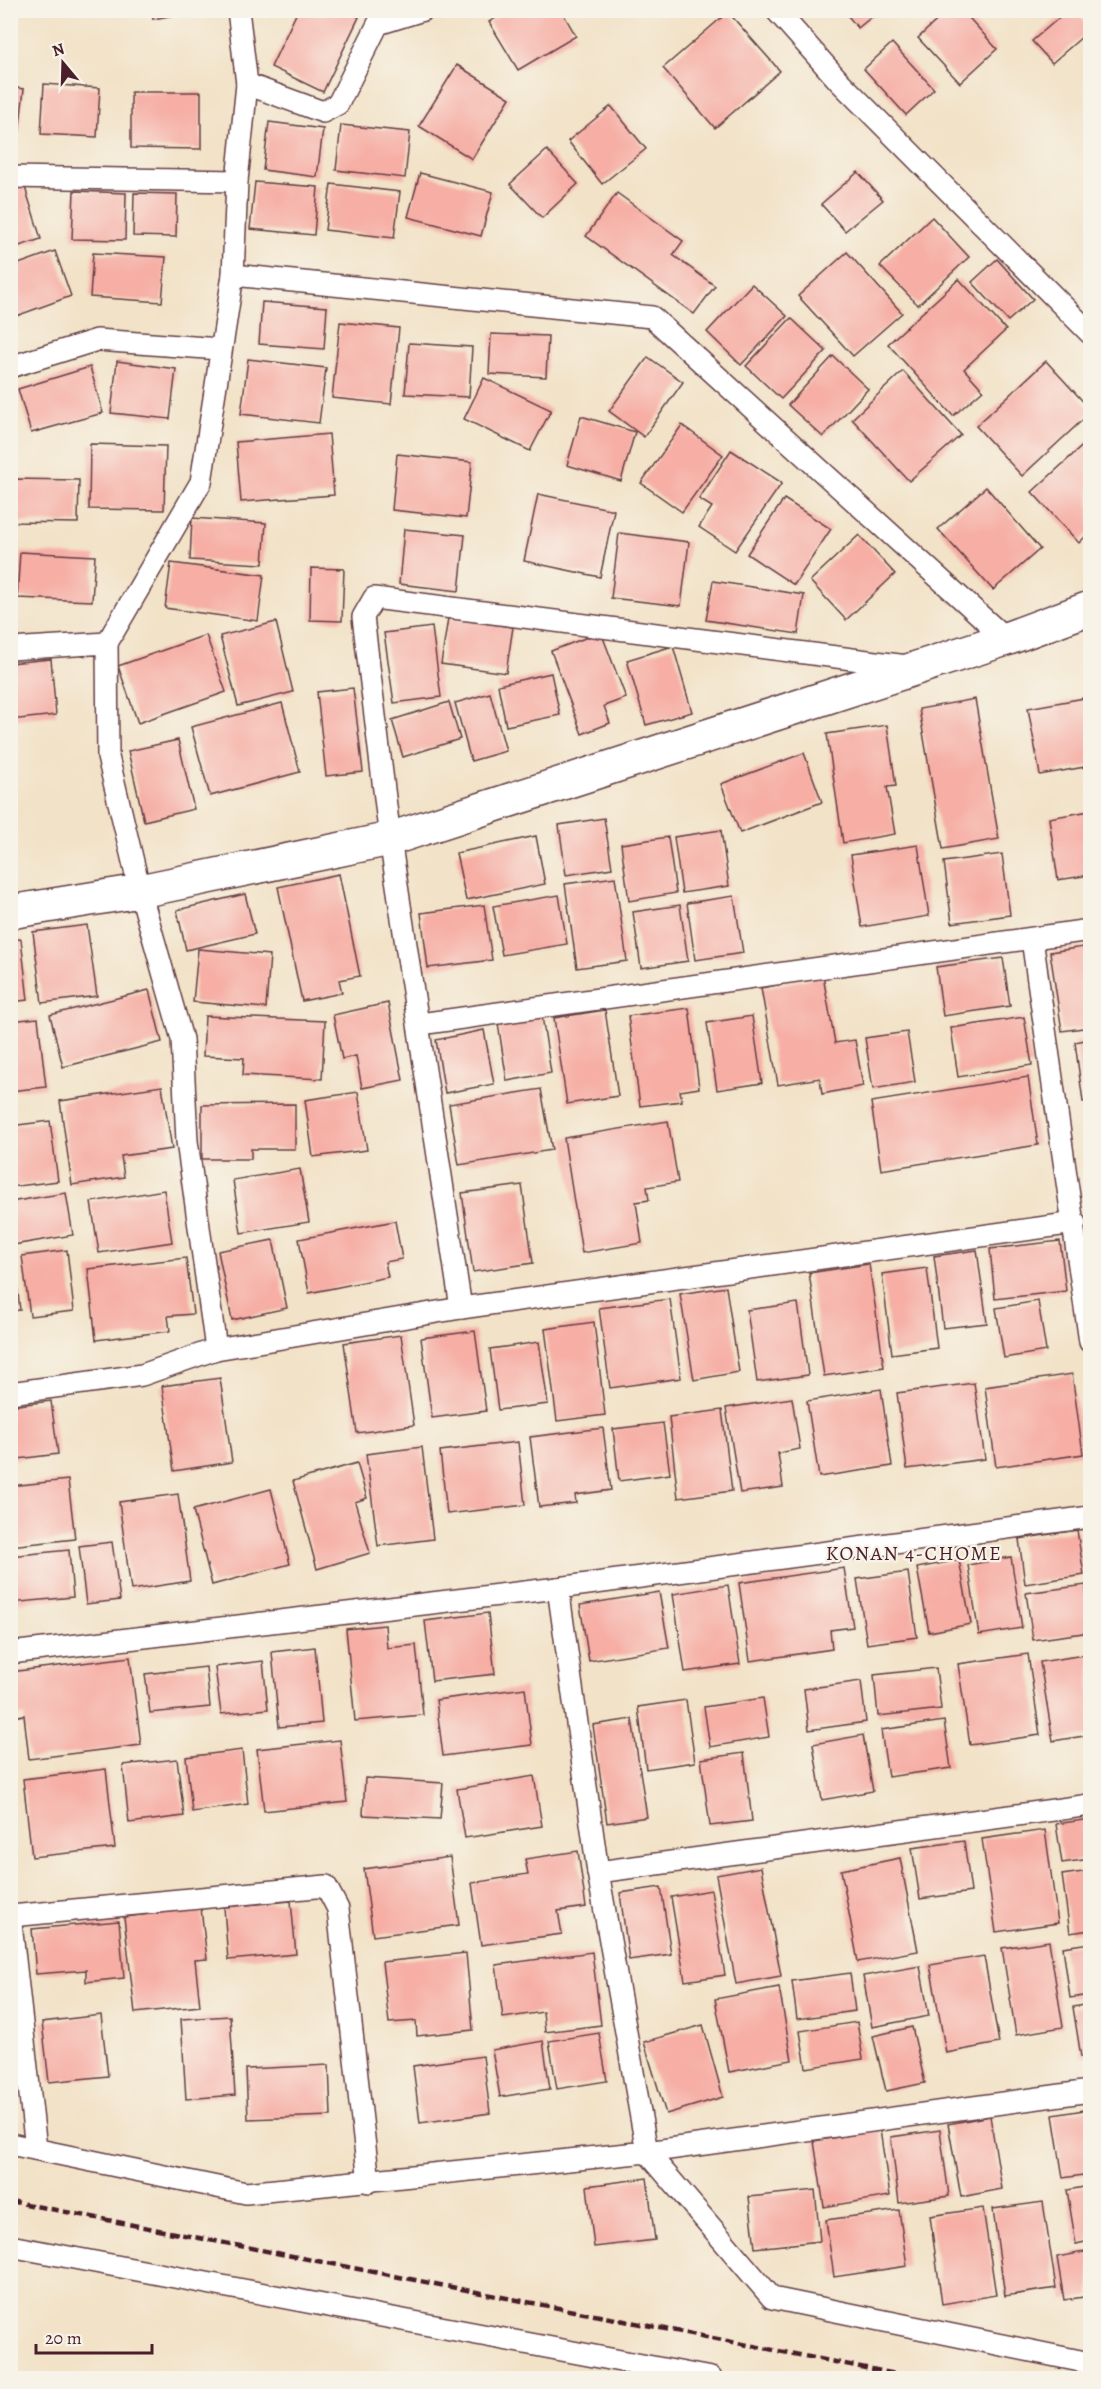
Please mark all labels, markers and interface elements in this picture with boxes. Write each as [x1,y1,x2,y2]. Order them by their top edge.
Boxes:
north arrow [33,33,93,93]
text: N [49,37,68,62]
district label: KONAN 4-CHOME [826,1540,1002,1567]
scale bar [36,2317,152,2355]
text: 20 m [45,2326,82,2350]

